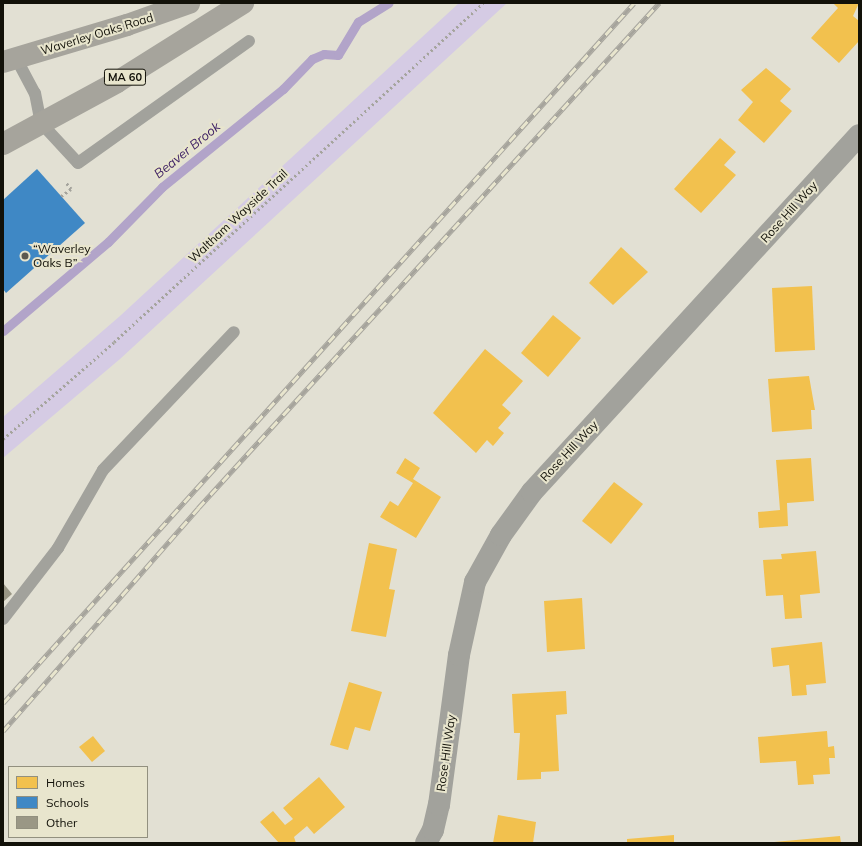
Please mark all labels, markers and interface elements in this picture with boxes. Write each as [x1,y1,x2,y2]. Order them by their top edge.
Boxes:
street label: Waverley Oaks Road [39,10,155,58]
road number: MA 60 [103,68,147,86]
water label: Beaver Brook [151,119,223,181]
street label: Waltham Wayside Trail [186,166,290,266]
street label: Rose Hill Way [758,178,820,246]
place label: “Waverley Oaks B” [33,242,91,270]
marker: “Waverley Oaks B” [20,251,30,261]
street label: Rose Hill Way [537,418,601,484]
street label: Rose Hill Way [433,714,459,792]
legend [8,766,148,838]
text: Homes [46,775,85,790]
text: Schools [46,795,89,810]
text: Other [46,815,77,830]

